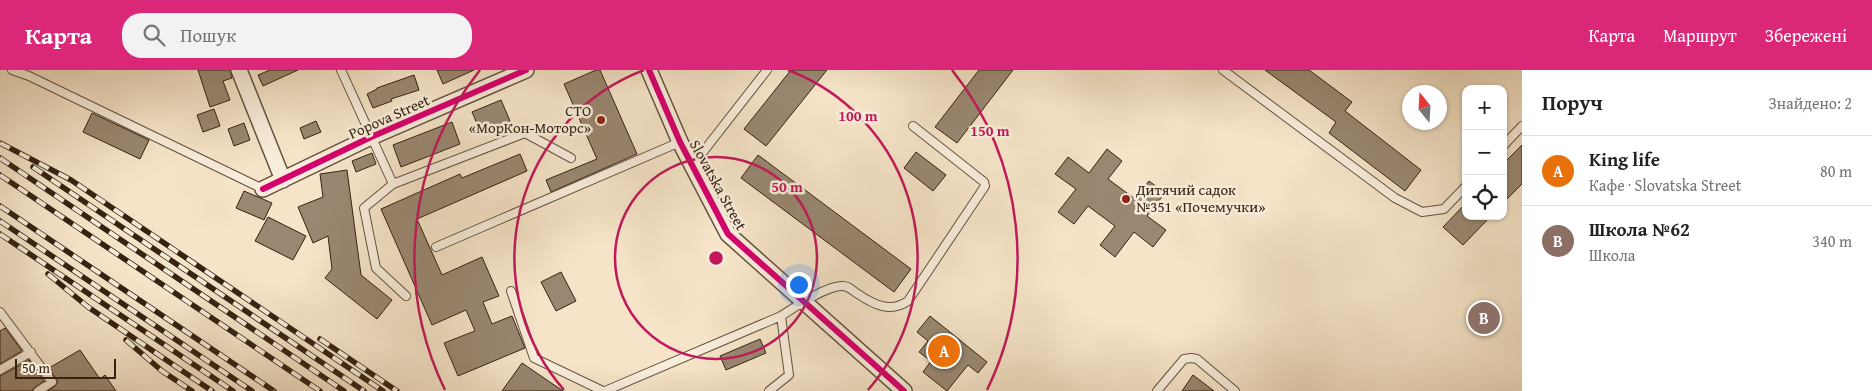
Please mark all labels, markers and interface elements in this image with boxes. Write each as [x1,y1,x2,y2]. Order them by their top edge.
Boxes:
search box [122,13,472,58]
text: Карта [25,18,92,53]
icon: search [140,21,168,49]
text: Пошук [180,21,236,49]
text: Карта [1589,22,1635,49]
text: Маршрут [1663,22,1737,49]
text: Збережені [1765,22,1847,49]
north arrow [1402,85,1447,130]
map controls [1462,85,1507,220]
button: + [1462,85,1507,130]
text: Поруч [1542,87,1603,118]
street label: Popova Street [345,89,433,144]
text: Знайдено: 2 [1769,91,1852,115]
place label: СТО «МорКон-Моторс» [469,100,591,138]
text: 100 m [838,105,878,126]
marker: СТО «МорКон-Моторс» [595,114,607,126]
text: 150 m [970,120,1010,141]
button: − [1462,130,1507,175]
street label: Slovatska Street [685,136,752,234]
text: King life [1589,145,1660,173]
text: A [1553,159,1563,183]
text: 80 m [1820,159,1852,183]
text: Кафе · Slovatska Street [1589,173,1741,197]
button: locate [1462,175,1507,220]
text: 50 m [771,176,803,197]
place label: Дитячий садок №351 «Почемучки» [1135,179,1266,217]
marker: Дитячий садок №351 «Почемучки» [1120,193,1132,205]
text: Школа №62 [1589,215,1690,243]
text: B [1553,229,1563,253]
text: 340 m [1812,229,1852,253]
text: Школа [1589,243,1635,267]
centre of rings [707,249,725,267]
your location [786,272,812,298]
pin: B [1468,299,1500,337]
pin: A [928,332,960,370]
scale bar [15,356,116,379]
text: 50 m [22,358,50,378]

